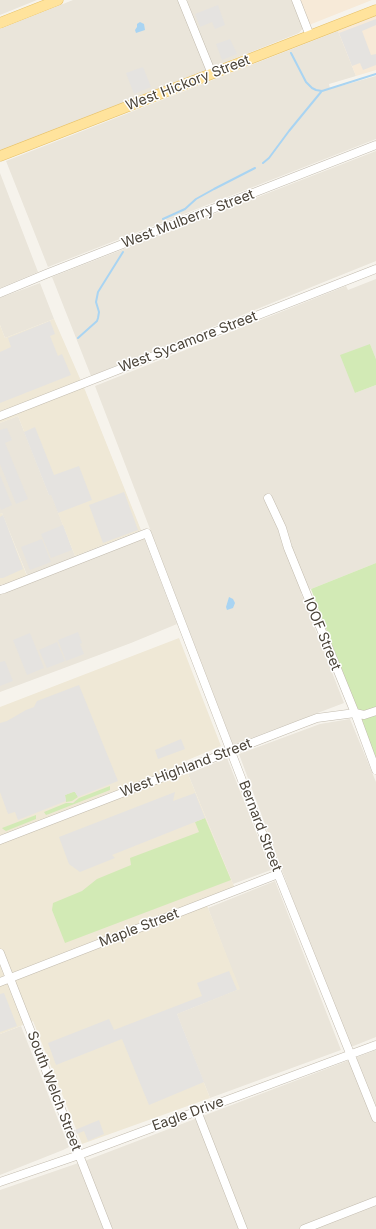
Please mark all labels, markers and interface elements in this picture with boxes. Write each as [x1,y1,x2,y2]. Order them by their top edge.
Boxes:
street label: West Hickory Street [124,52,252,114]
street label: West Mulberry Street [119,186,257,252]
street label: West Sycamore Street [116,308,260,376]
street label: IOOF Street [300,595,344,673]
street label: West Highland Street [118,735,254,801]
street label: Bernard Street [235,778,285,874]
street label: Maple Street [97,905,181,951]
street label: South Welch Street [23,1029,85,1153]
street label: Eagle Drive [150,1093,226,1135]

